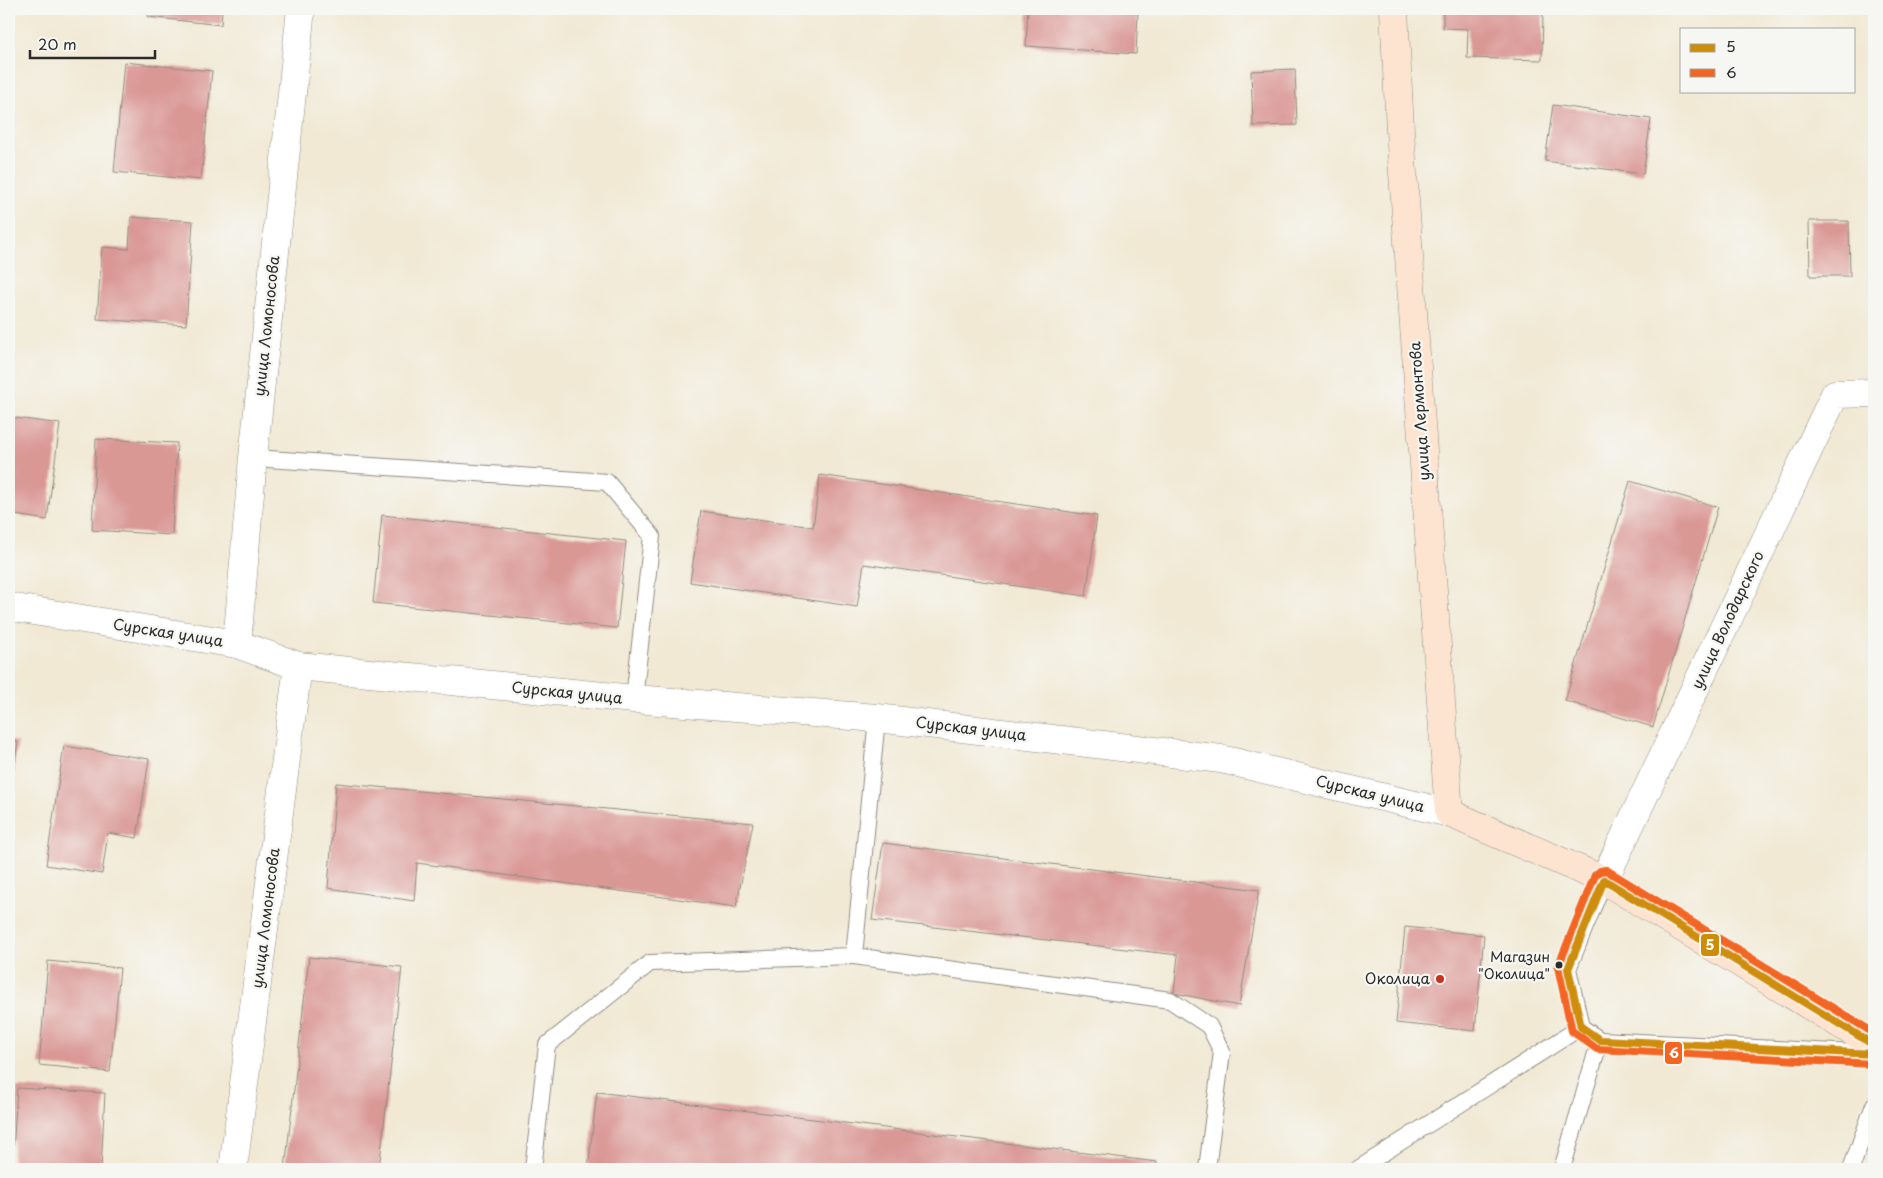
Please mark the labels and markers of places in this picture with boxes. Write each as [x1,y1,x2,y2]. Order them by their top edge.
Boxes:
place label: Магазин "Околица" [1478,946,1550,984]
marker: Магазин "Околица" [1554,960,1564,970]
place label: Околица [1365,966,1431,989]
marker: Околица [1434,973,1446,985]

